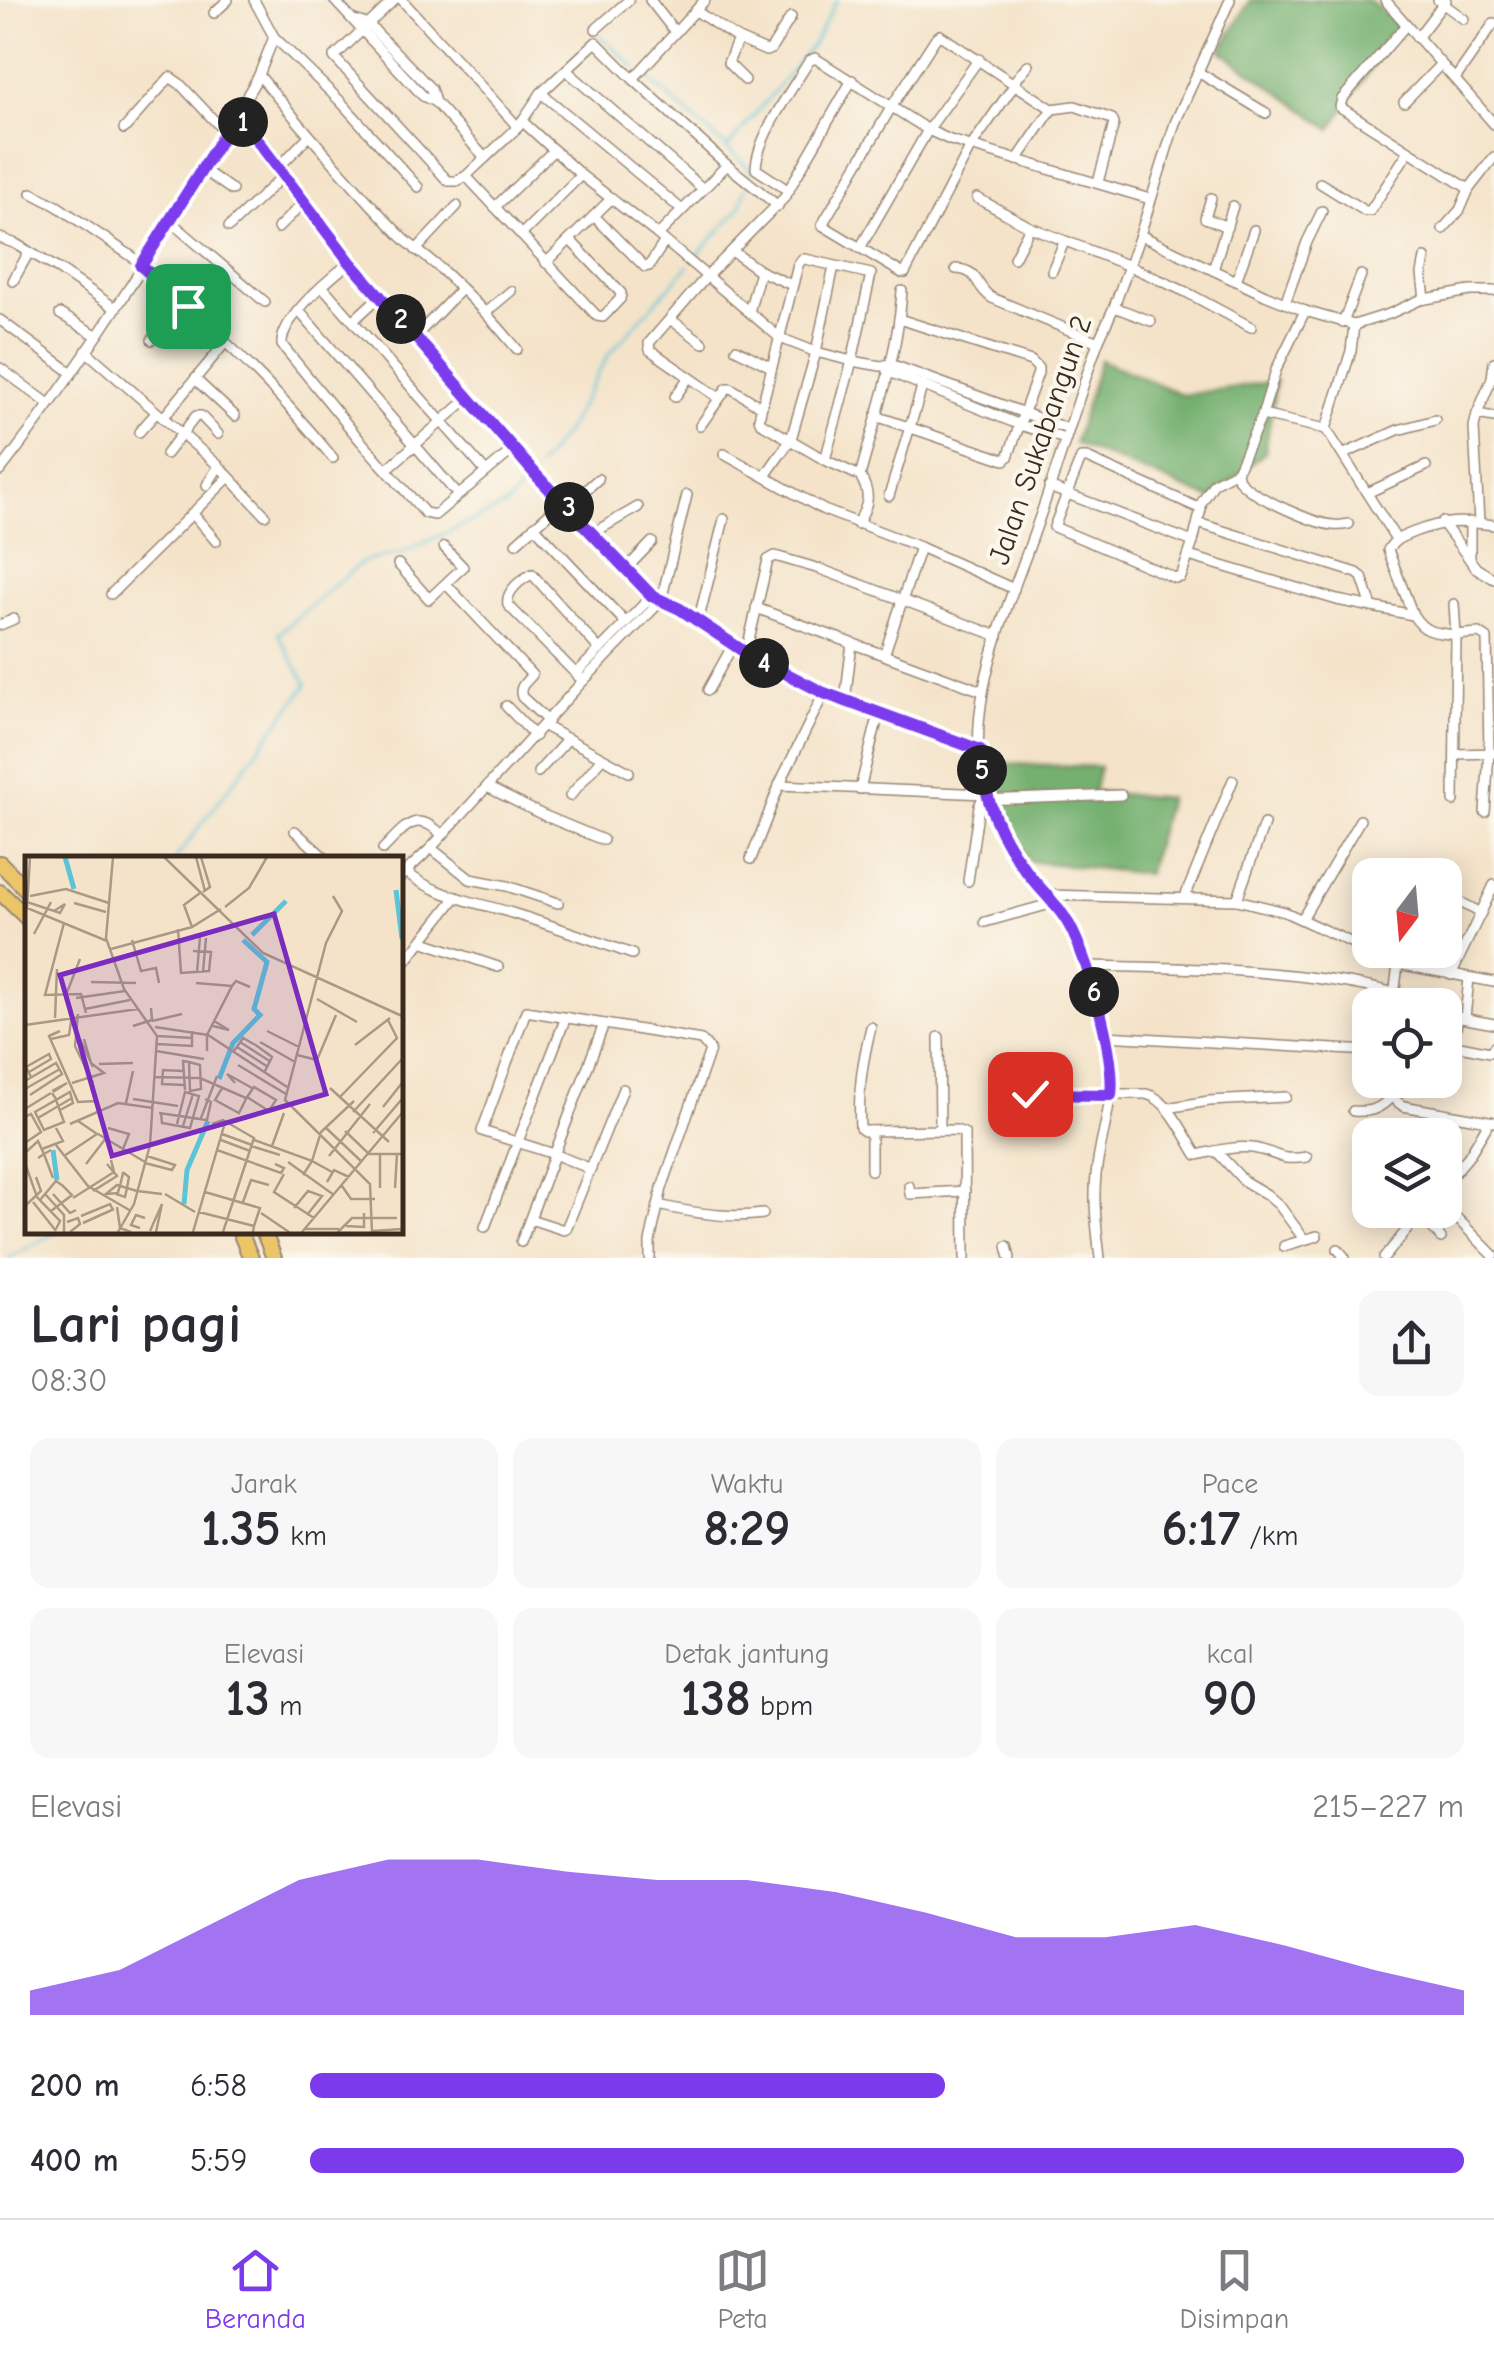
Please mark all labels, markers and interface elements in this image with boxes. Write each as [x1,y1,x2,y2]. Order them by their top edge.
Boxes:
pin: 1 [218,97,268,147]
text: 1 [237,106,249,138]
pin [146,264,231,349]
icon: arrive [161,279,216,334]
pin: 2 [376,294,426,344]
text: 2 [394,303,408,335]
street label: Jalan Sukabangun 2 [981,311,1099,569]
pin: 3 [544,482,594,532]
text: 3 [562,491,576,523]
pin: 4 [739,638,789,688]
text: 4 [757,647,771,679]
pin: 5 [957,745,1007,795]
text: 5 [975,754,989,786]
inset map [25,856,402,1233]
north arrow [1352,858,1462,968]
map controls [1352,858,1462,1228]
pin: 6 [1069,967,1119,1017]
text: 6 [1087,976,1101,1008]
button: locate [1352,988,1462,1098]
pin [988,1052,1073,1137]
icon: check [1003,1067,1058,1122]
button: layers [1352,1118,1462,1228]
button: share [1359,1291,1464,1396]
text: Lari pagi [30,1292,241,1356]
text: 08:30 [30,1362,107,1399]
text: Jarak [231,1468,297,1500]
text: Waktu [711,1468,783,1500]
text: Pace [1202,1468,1258,1500]
text: 1.35 [201,1500,281,1558]
text: 8:29 [704,1500,791,1558]
text: 6:17 [1162,1500,1240,1558]
text: km [281,1520,327,1552]
text: /km [1240,1520,1298,1552]
text: Elevasi [224,1638,304,1670]
text: Detak jantung [664,1638,830,1670]
text: kcal [1206,1638,1254,1670]
text: 13 [226,1670,270,1728]
text: 138 [681,1670,751,1728]
text: 90 [1203,1670,1257,1728]
text: m [270,1690,302,1722]
text: bpm [751,1690,813,1722]
text: Elevasi [30,1788,122,1825]
text: 215–227 m [1312,1788,1464,1825]
text: 200 m [30,2067,119,2104]
text: 6:58 [190,2067,247,2104]
text: 400 m [30,2142,118,2179]
text: 5:59 [190,2142,247,2179]
tab: Beranda [205,2243,306,2335]
tab: Peta [715,2243,770,2335]
tab: Disimpan [1179,2243,1289,2335]

